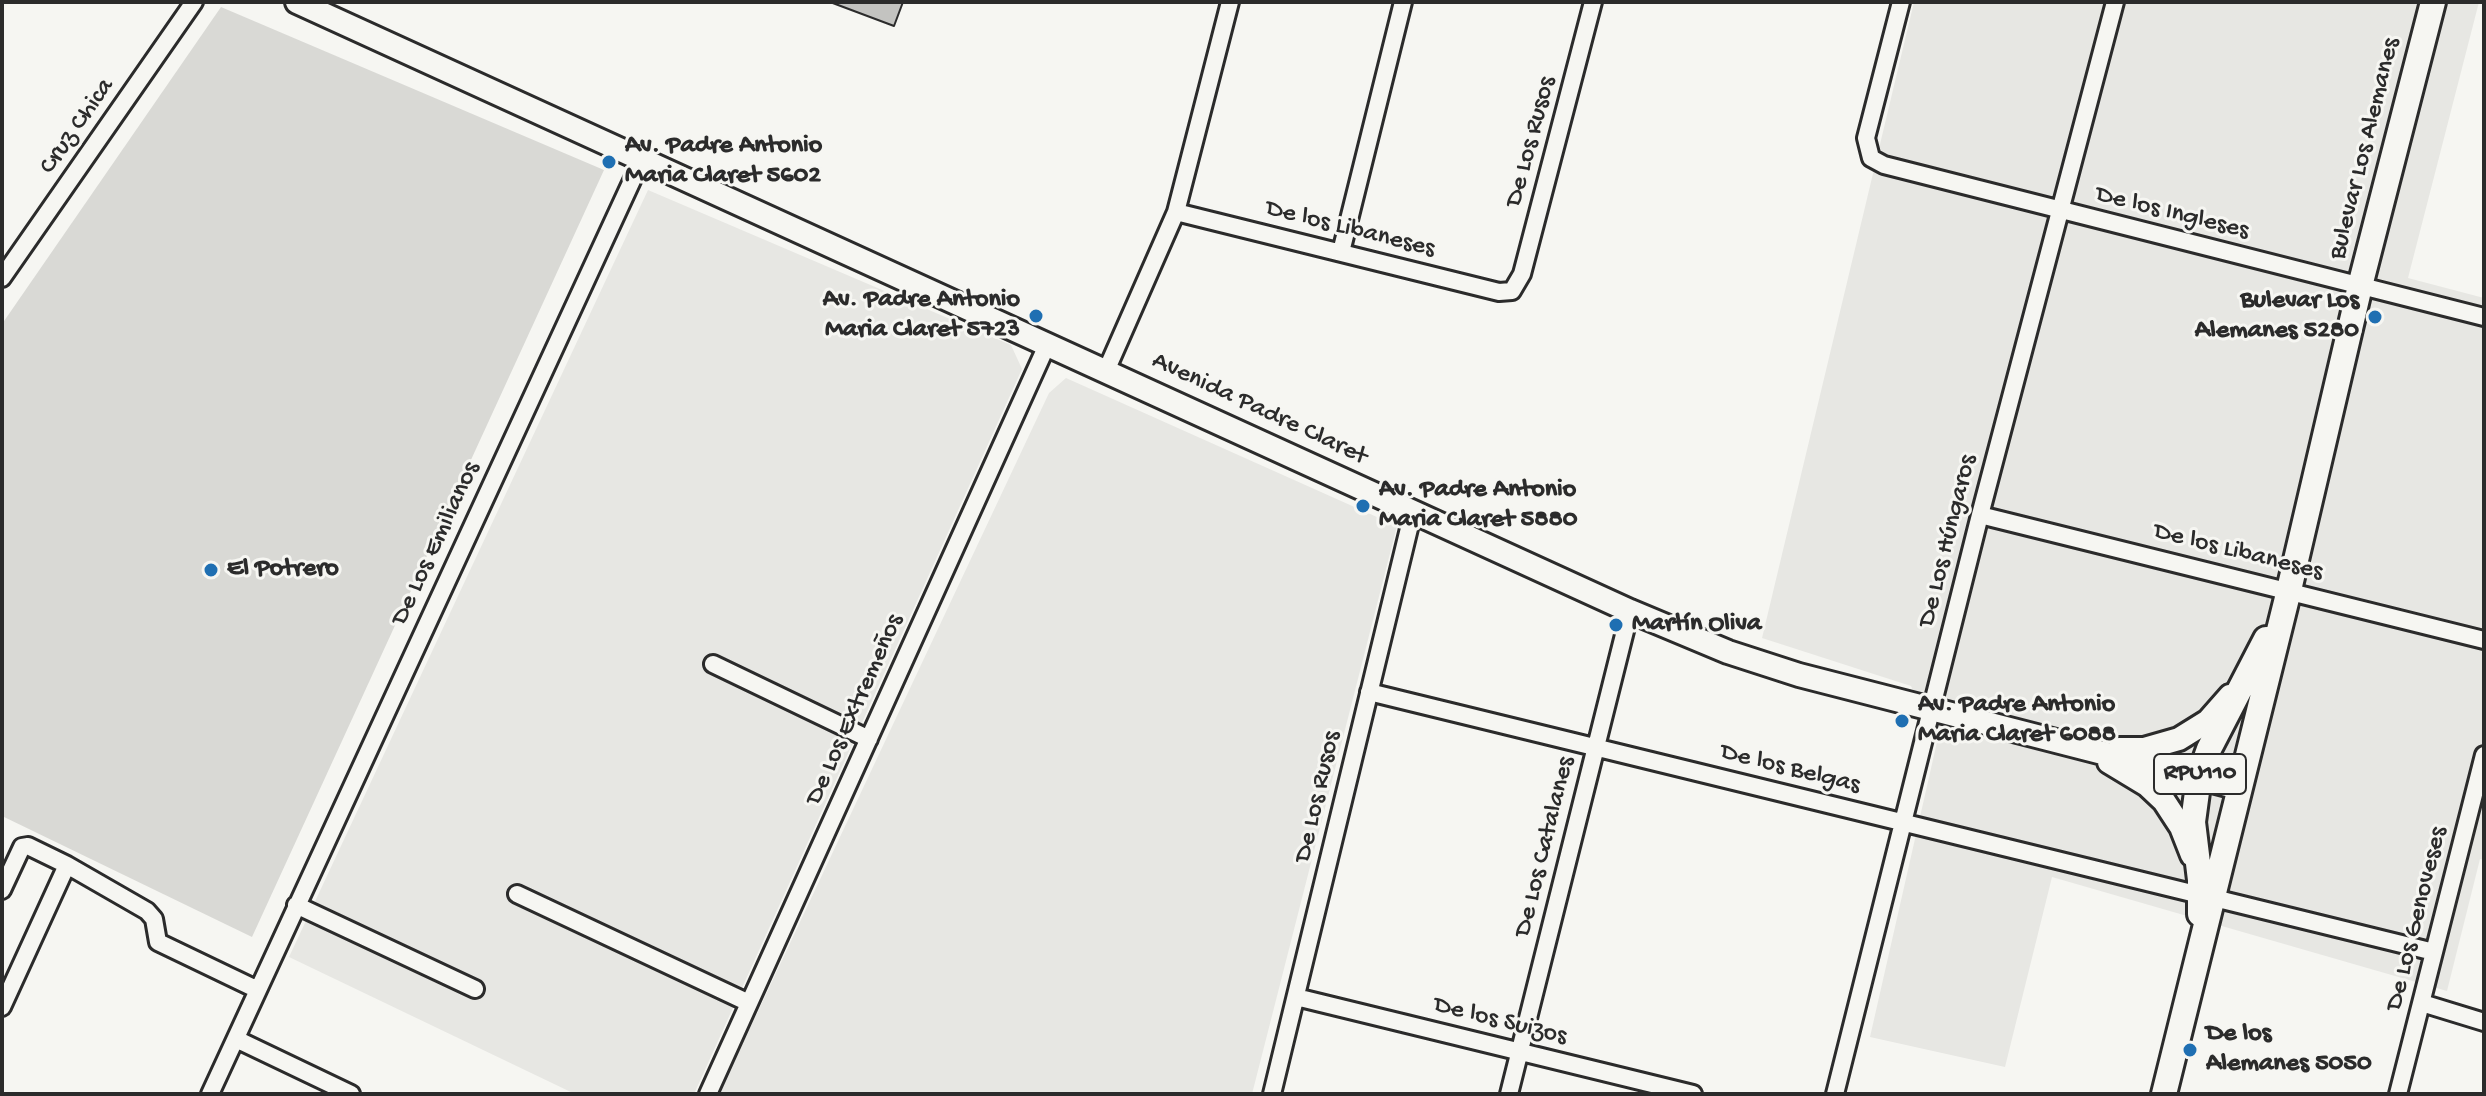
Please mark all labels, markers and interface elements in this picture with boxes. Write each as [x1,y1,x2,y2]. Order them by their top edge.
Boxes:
street label: Bulevar Los Alemanes [2323,35,2409,263]
street label: Cruz Chica [34,73,122,181]
street label: De Los Rusos [1500,73,1564,211]
place label: Av. Padre Antonio Maria Claret 5602 [625,131,822,192]
marker: Av. Padre Antonio Maria Claret 5602 [600,153,618,171]
street label: De los Ingleses [2092,180,2252,248]
street label: De los Libaneses [1262,194,1438,266]
place label: Av. Padre Antonio Maria Claret 5723 [823,285,1020,346]
place label: Bulevar Los Alemanes 5280 [2195,286,2359,348]
marker: Av. Padre Antonio Maria Claret 5723 [1027,307,1045,325]
marker: Bulevar Los Alemanes 5280 [2366,308,2384,326]
street label: Avenida Padre Claret [1146,346,1372,474]
street label: De Los Húngaros [1913,452,1985,630]
street label: De Los Emilianos [386,457,488,631]
place label: Av. Padre Antonio Maria Claret 5880 [1379,475,1577,536]
marker: Av. Padre Antonio Maria Claret 5880 [1354,497,1372,515]
street label: De los Libaneses [2150,517,2326,589]
place label: El Potrero [227,554,339,586]
marker: El Potrero [202,561,220,579]
place label: Martín Oliva [1632,609,1761,641]
street label: De Los Extremeños [800,610,912,810]
marker: Martín Oliva [1607,616,1625,634]
place label: Av. Padre Antonio Maria Claret 6088 [1918,690,2116,752]
marker: Av. Padre Antonio Maria Claret 6088 [1893,712,1911,730]
street label: De Los Rusos [1289,728,1349,866]
street label: De los Belgas [1717,738,1863,802]
street label: De Los Catalanes [1509,754,1583,940]
road number: RPU110 [2154,754,2246,794]
street label: De Los Genoveses [2380,824,2456,1014]
street label: De los Suizos [1430,990,1570,1054]
place label: De los Alemanes 5050 [2206,1019,2372,1080]
marker: De los Alemanes 5050 [2181,1041,2199,1059]

